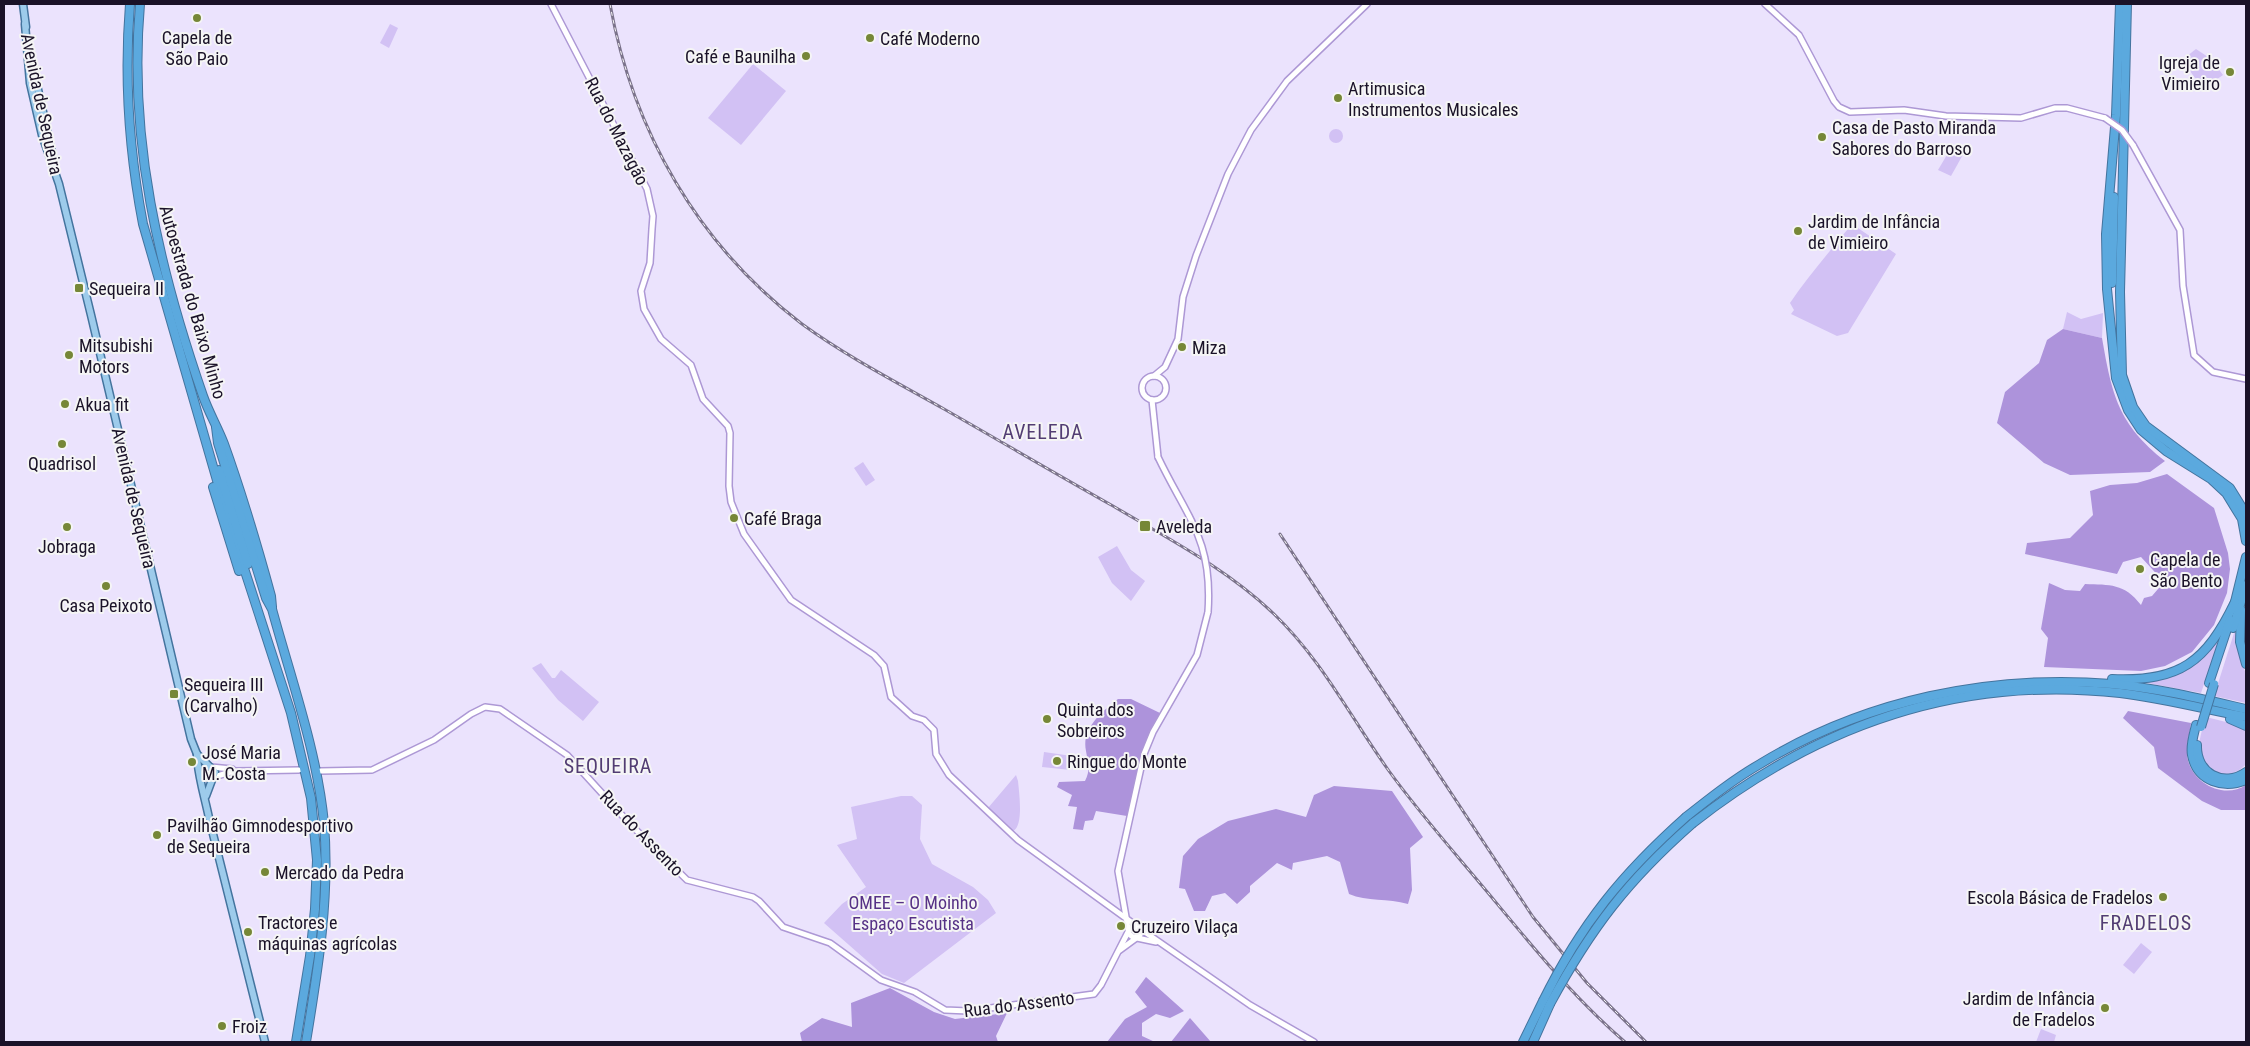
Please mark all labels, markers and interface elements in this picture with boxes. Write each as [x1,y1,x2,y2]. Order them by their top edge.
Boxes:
marker: Capela de São Paio [191,12,203,24]
place label: Capela de São Paio [162,27,232,69]
place label: Café Moderno [880,28,980,49]
street label: Avenida de Sequeira [17,31,67,177]
marker: Café Moderno [864,32,876,44]
place label: Café e Baunilha [685,46,796,67]
marker: Café e Baunilha [800,50,812,62]
place label: Igreja de Vimieiro [2159,52,2220,94]
marker: Igreja de Vimieiro [2224,66,2236,78]
street label: Rua do Mazagão [581,73,653,189]
place label: Artimusica Instrumentos Musicales [1348,78,1519,120]
marker: Artimusica Instrumentos Musicales [1332,92,1344,104]
place label: Casa de Pasto Miranda Sabores do Barroso [1832,117,1996,159]
marker: Casa de Pasto Miranda Sabores do Barroso [1816,131,1828,143]
street label: Autoestrada do Baixo Minho [155,203,231,401]
place label: Jardim de Infância de Vimieiro [1808,211,1940,253]
marker: Jardim de Infância de Vimieiro [1792,225,1804,237]
place label: Sequeira II [89,278,164,299]
marker: Sequeira II [73,282,85,294]
place label: Mitsubishi Motors [79,335,153,377]
place label: Miza [1192,337,1226,358]
marker: Miza [1176,341,1188,353]
marker: Mitsubishi Motors [63,349,75,361]
place label: Akua fit [75,394,129,415]
marker: Akua fit [59,398,71,410]
district label: AVELEDA [1002,420,1084,444]
street label: Avenida de Sequeira [108,426,160,570]
marker: Quadrisol [56,438,68,450]
place label: Quadrisol [28,453,96,474]
place label: Café Braga [744,508,822,529]
marker: Café Braga [728,512,740,524]
place label: Aveleda [1156,516,1212,537]
marker: Aveleda [1138,519,1152,533]
marker: Jobraga [61,521,73,533]
place label: Jobraga [38,536,96,557]
place label: Capela de São Bento [2150,549,2222,591]
marker: Capela de São Bento [2134,563,2146,575]
marker: Casa Peixoto [100,580,112,592]
place label: Casa Peixoto [59,595,153,616]
place label: Sequeira III (Carvalho) [184,674,263,717]
marker: Sequeira III (Carvalho) [168,688,180,700]
place label: Quinta dos Sobreiros [1057,699,1134,741]
marker: Quinta dos Sobreiros [1041,713,1053,725]
place label: José Maria M. Costa [202,742,281,784]
place label: Ringue do Monte [1067,751,1187,772]
district label: SEQUEIRA [564,754,652,778]
marker: Ringue do Monte [1051,755,1063,767]
marker: José Maria M. Costa [186,756,198,768]
street label: Rua do Assento [596,786,688,880]
place label: Pavilhão Gimnodesportivo de Sequeira [167,815,353,857]
marker: Pavilhão Gimnodesportivo de Sequeira [151,829,163,841]
place label: Mercado da Pedra [275,862,404,883]
marker: Mercado da Pedra [259,866,271,878]
place label: Escola Básica de Fradelos [1967,887,2153,908]
marker: Escola Básica de Fradelos [2157,891,2169,903]
park label: OMEE – O Moinho Espaço Escutista [848,892,978,934]
district label: FRADELOS [2100,911,2192,935]
place label: Tractores e máquinas agrícolas [258,912,397,954]
place label: Cruzeiro Vilaça [1131,916,1238,937]
marker: Cruzeiro Vilaça [1115,920,1127,932]
marker: Tractores e máquinas agrícolas [242,926,254,938]
street label: Rua do Assento [963,987,1075,1021]
place label: Jardim de Infância de Fradelos [1963,988,2095,1030]
marker: Jardim de Infância de Fradelos [2099,1002,2111,1014]
place label: Froiz [232,1016,267,1037]
marker: Froiz [216,1020,228,1032]

